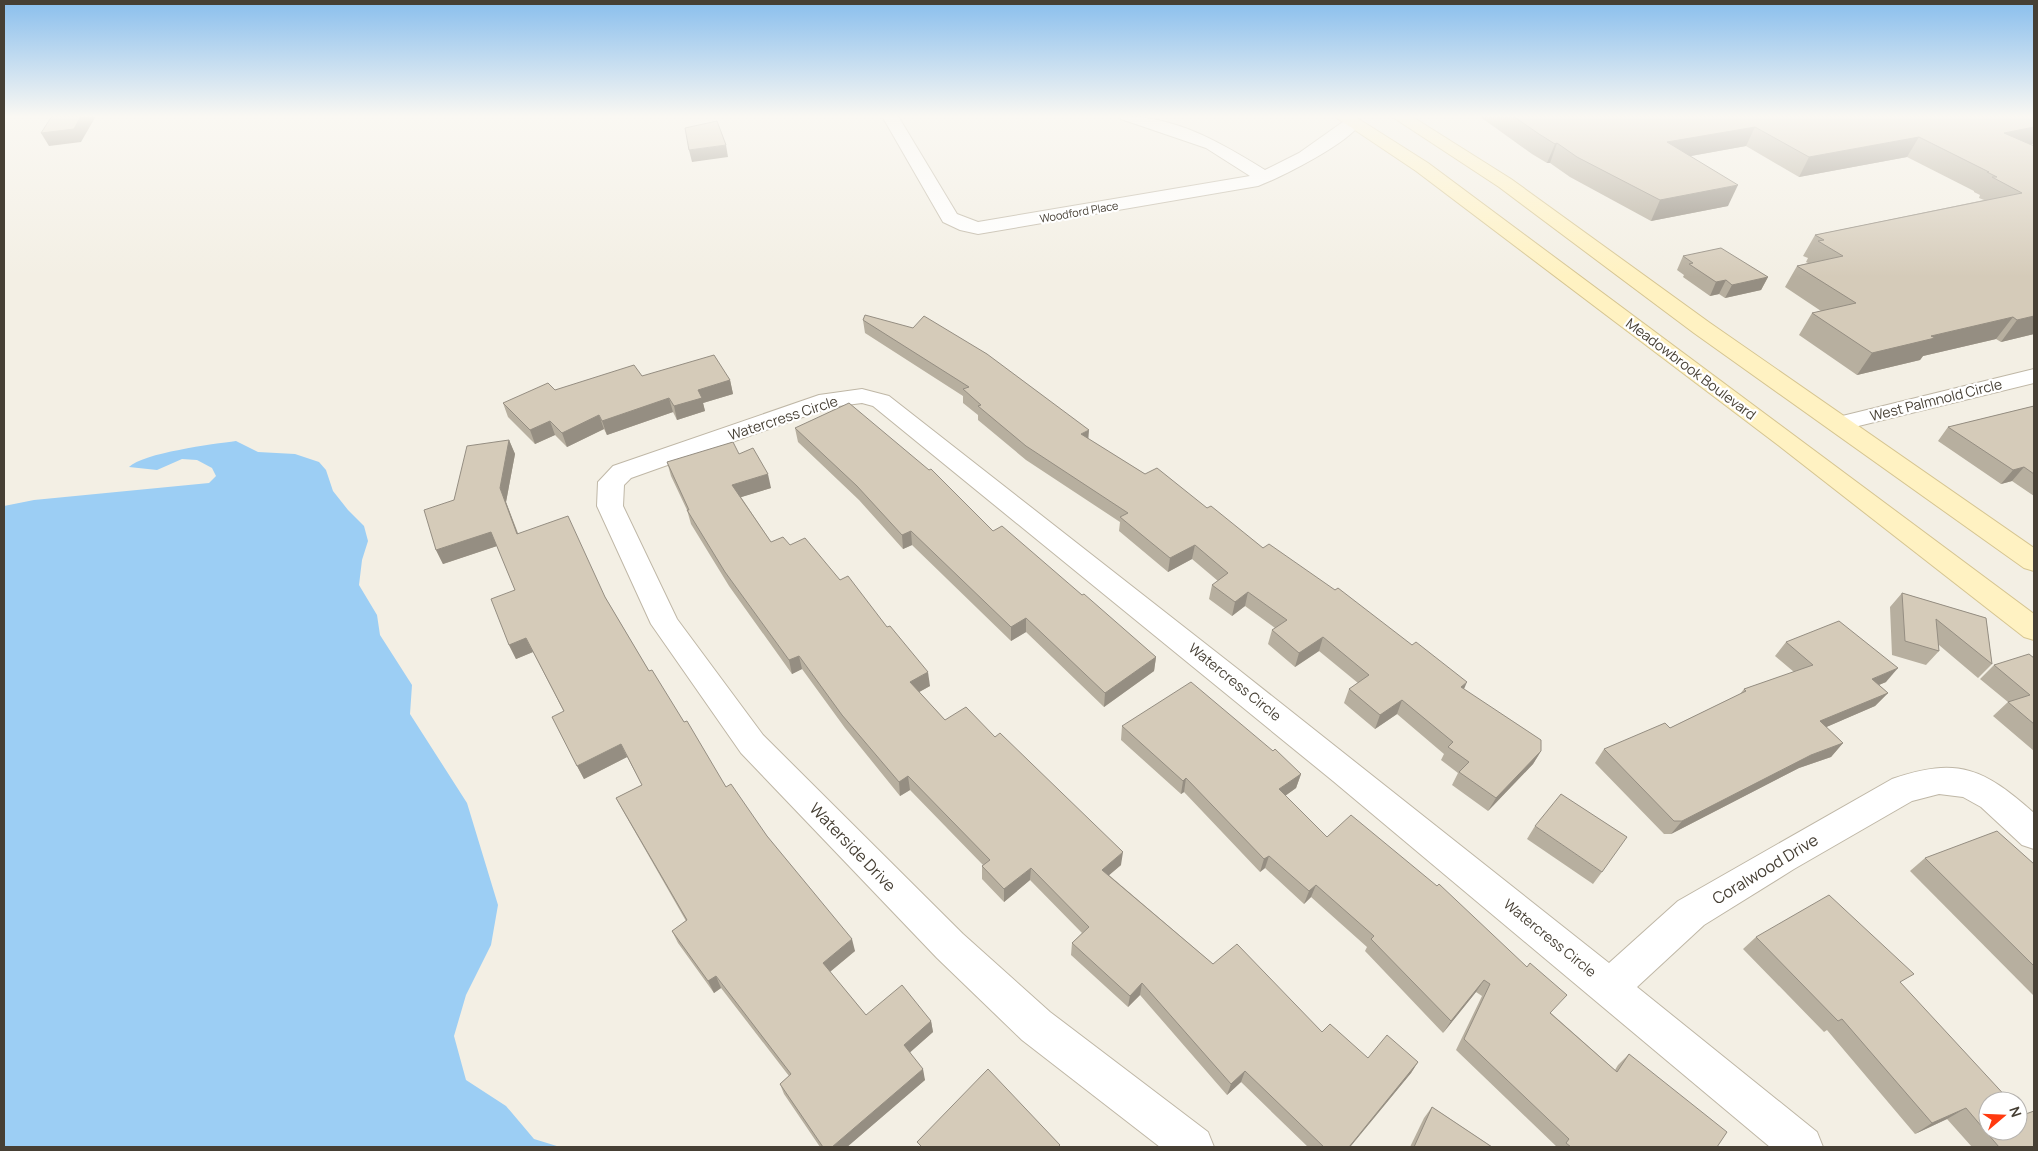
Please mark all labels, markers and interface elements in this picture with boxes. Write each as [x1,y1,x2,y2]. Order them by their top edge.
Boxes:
street label: Woodford Place [1038,197,1120,226]
street label: Meadowbrook Boulevard [1622,313,1760,424]
street label: West Palmnold Circle [1868,374,2004,425]
street label: Watercress Circle [726,391,840,444]
street label: Watercress Circle [1185,638,1286,725]
street label: Waterside Drive [805,798,901,896]
street label: Coralwood Drive [1708,829,1822,909]
street label: Watercress Circle [1500,894,1601,981]
north arrow [1978,1091,2028,1141]
text: N [2005,1104,2026,1119]

